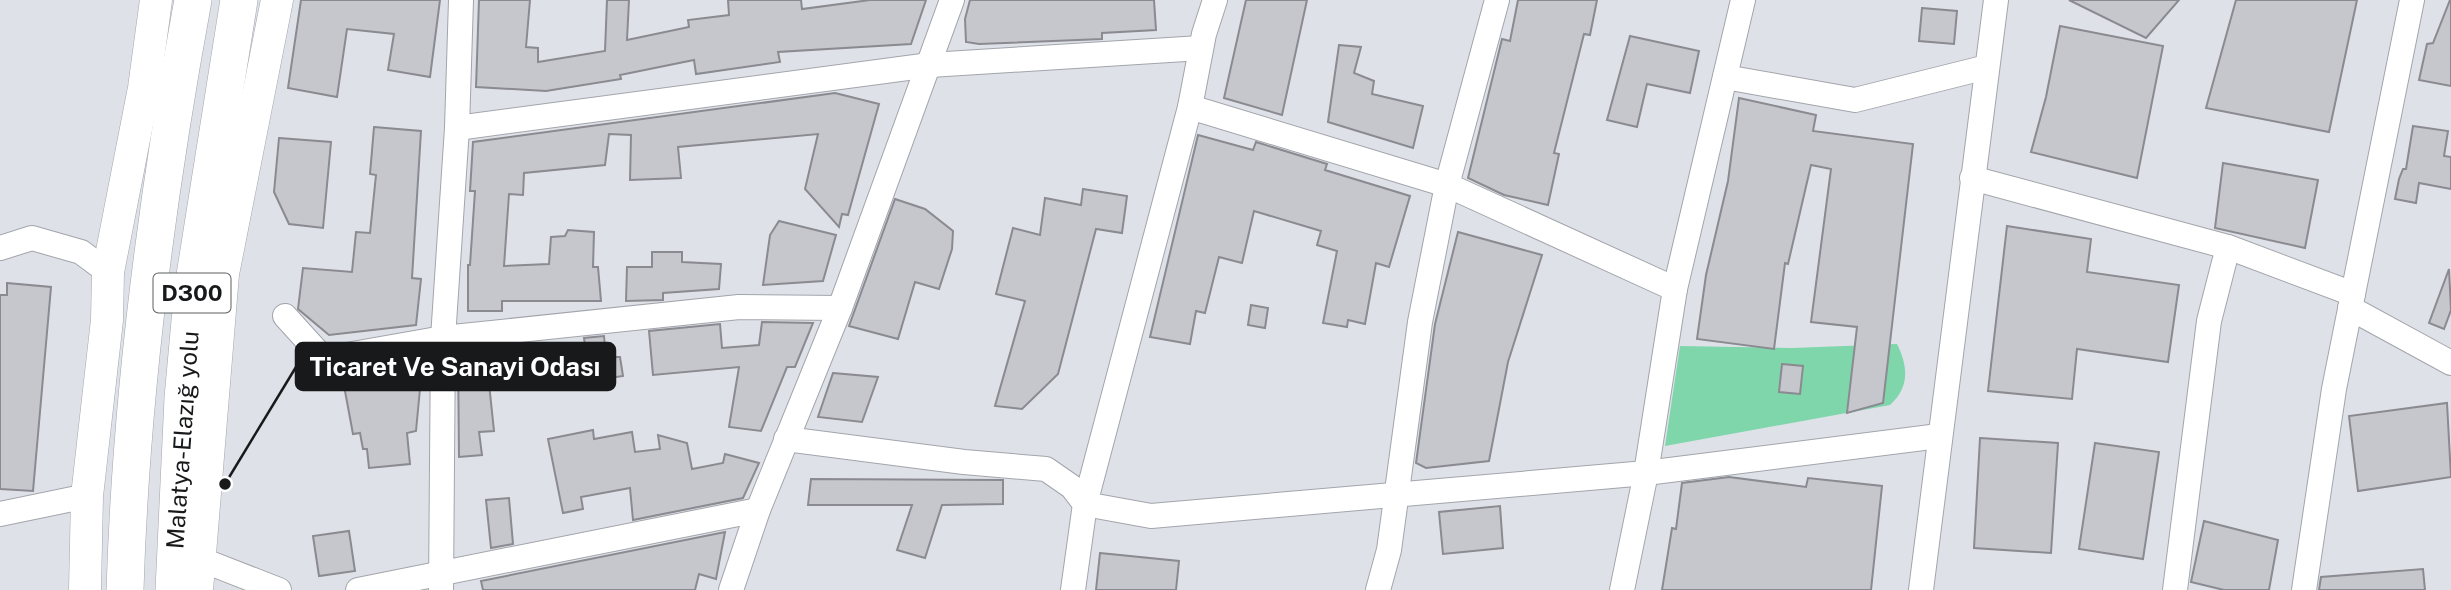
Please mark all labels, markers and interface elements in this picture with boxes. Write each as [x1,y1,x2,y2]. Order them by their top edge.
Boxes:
road number: D300 [154,274,230,312]
street label: Malatya-Elazığ yolu [160,330,204,550]
callout: Ticaret Ve Sanayi Odası [296,343,615,390]
text: Ticaret Ve Sanayi Odası [310,351,600,382]

